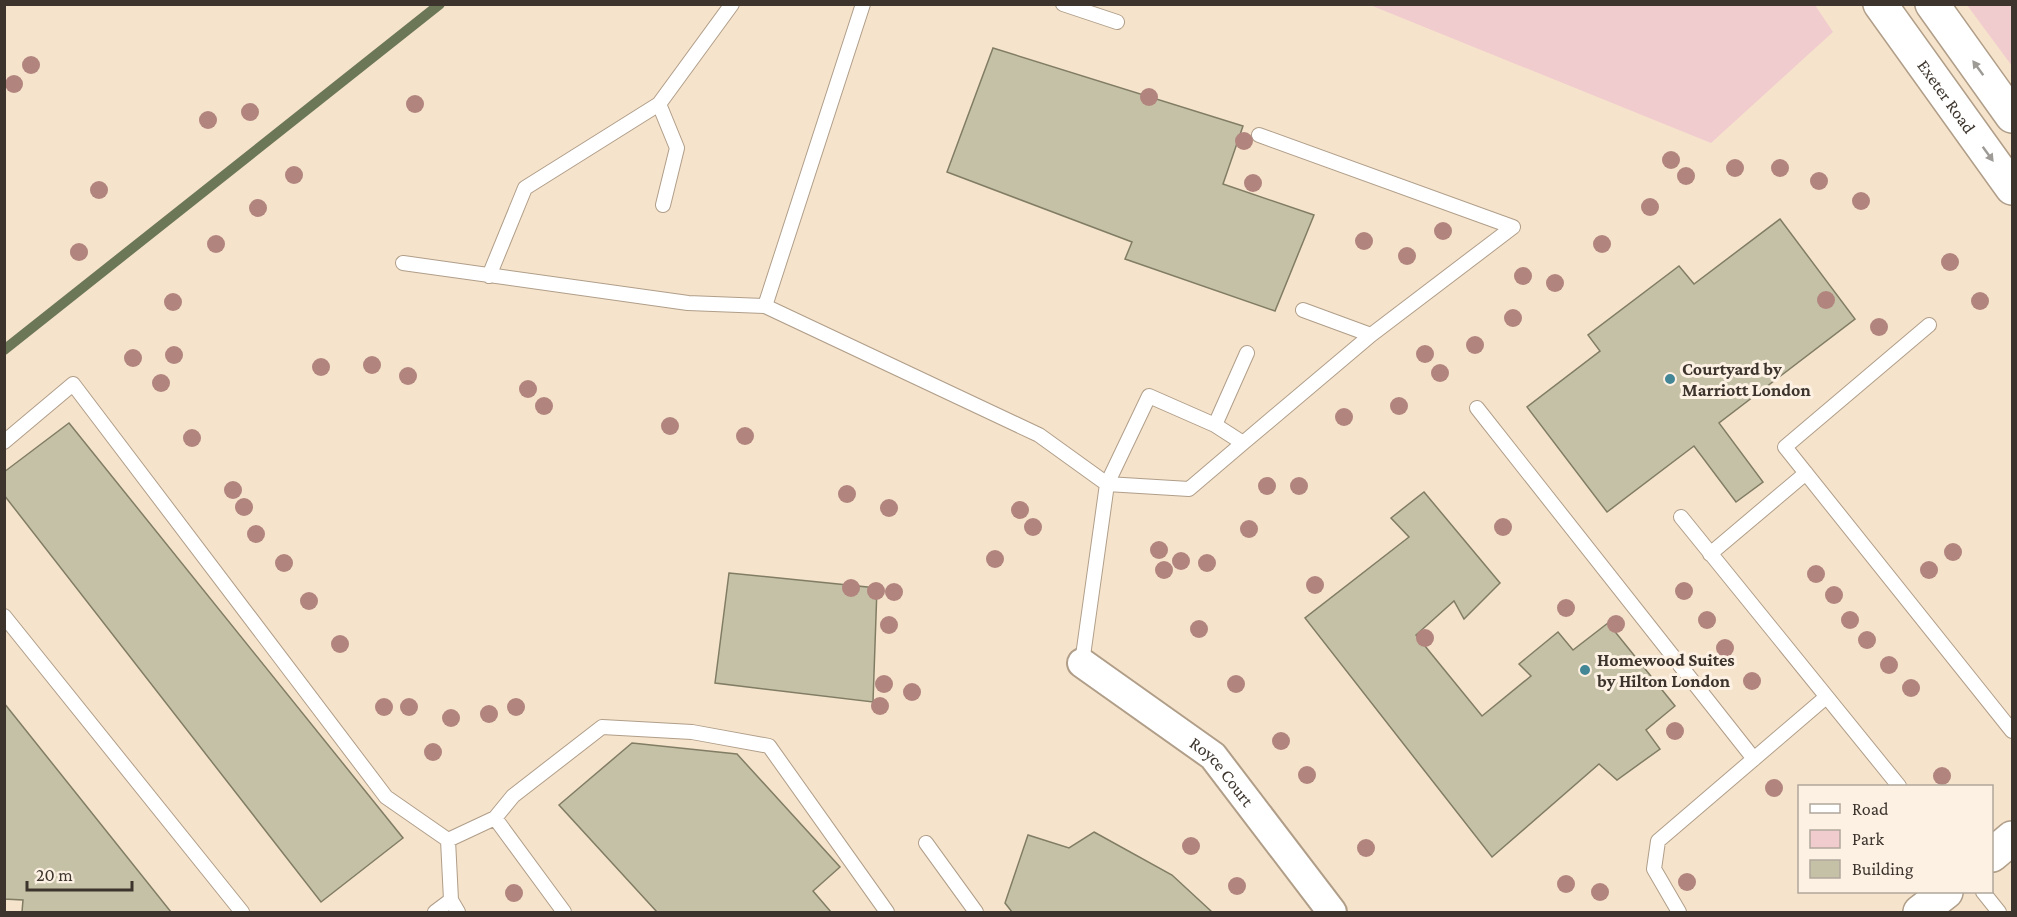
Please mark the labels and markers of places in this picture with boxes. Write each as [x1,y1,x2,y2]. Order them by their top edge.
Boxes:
place label: Courtyard by Marriott London [1682,359,1811,400]
marker: Courtyard by Marriott London [1663,372,1677,386]
place label: Homewood Suites by Hilton London [1596,650,1735,691]
marker: Homewood Suites by Hilton London [1578,663,1592,677]

